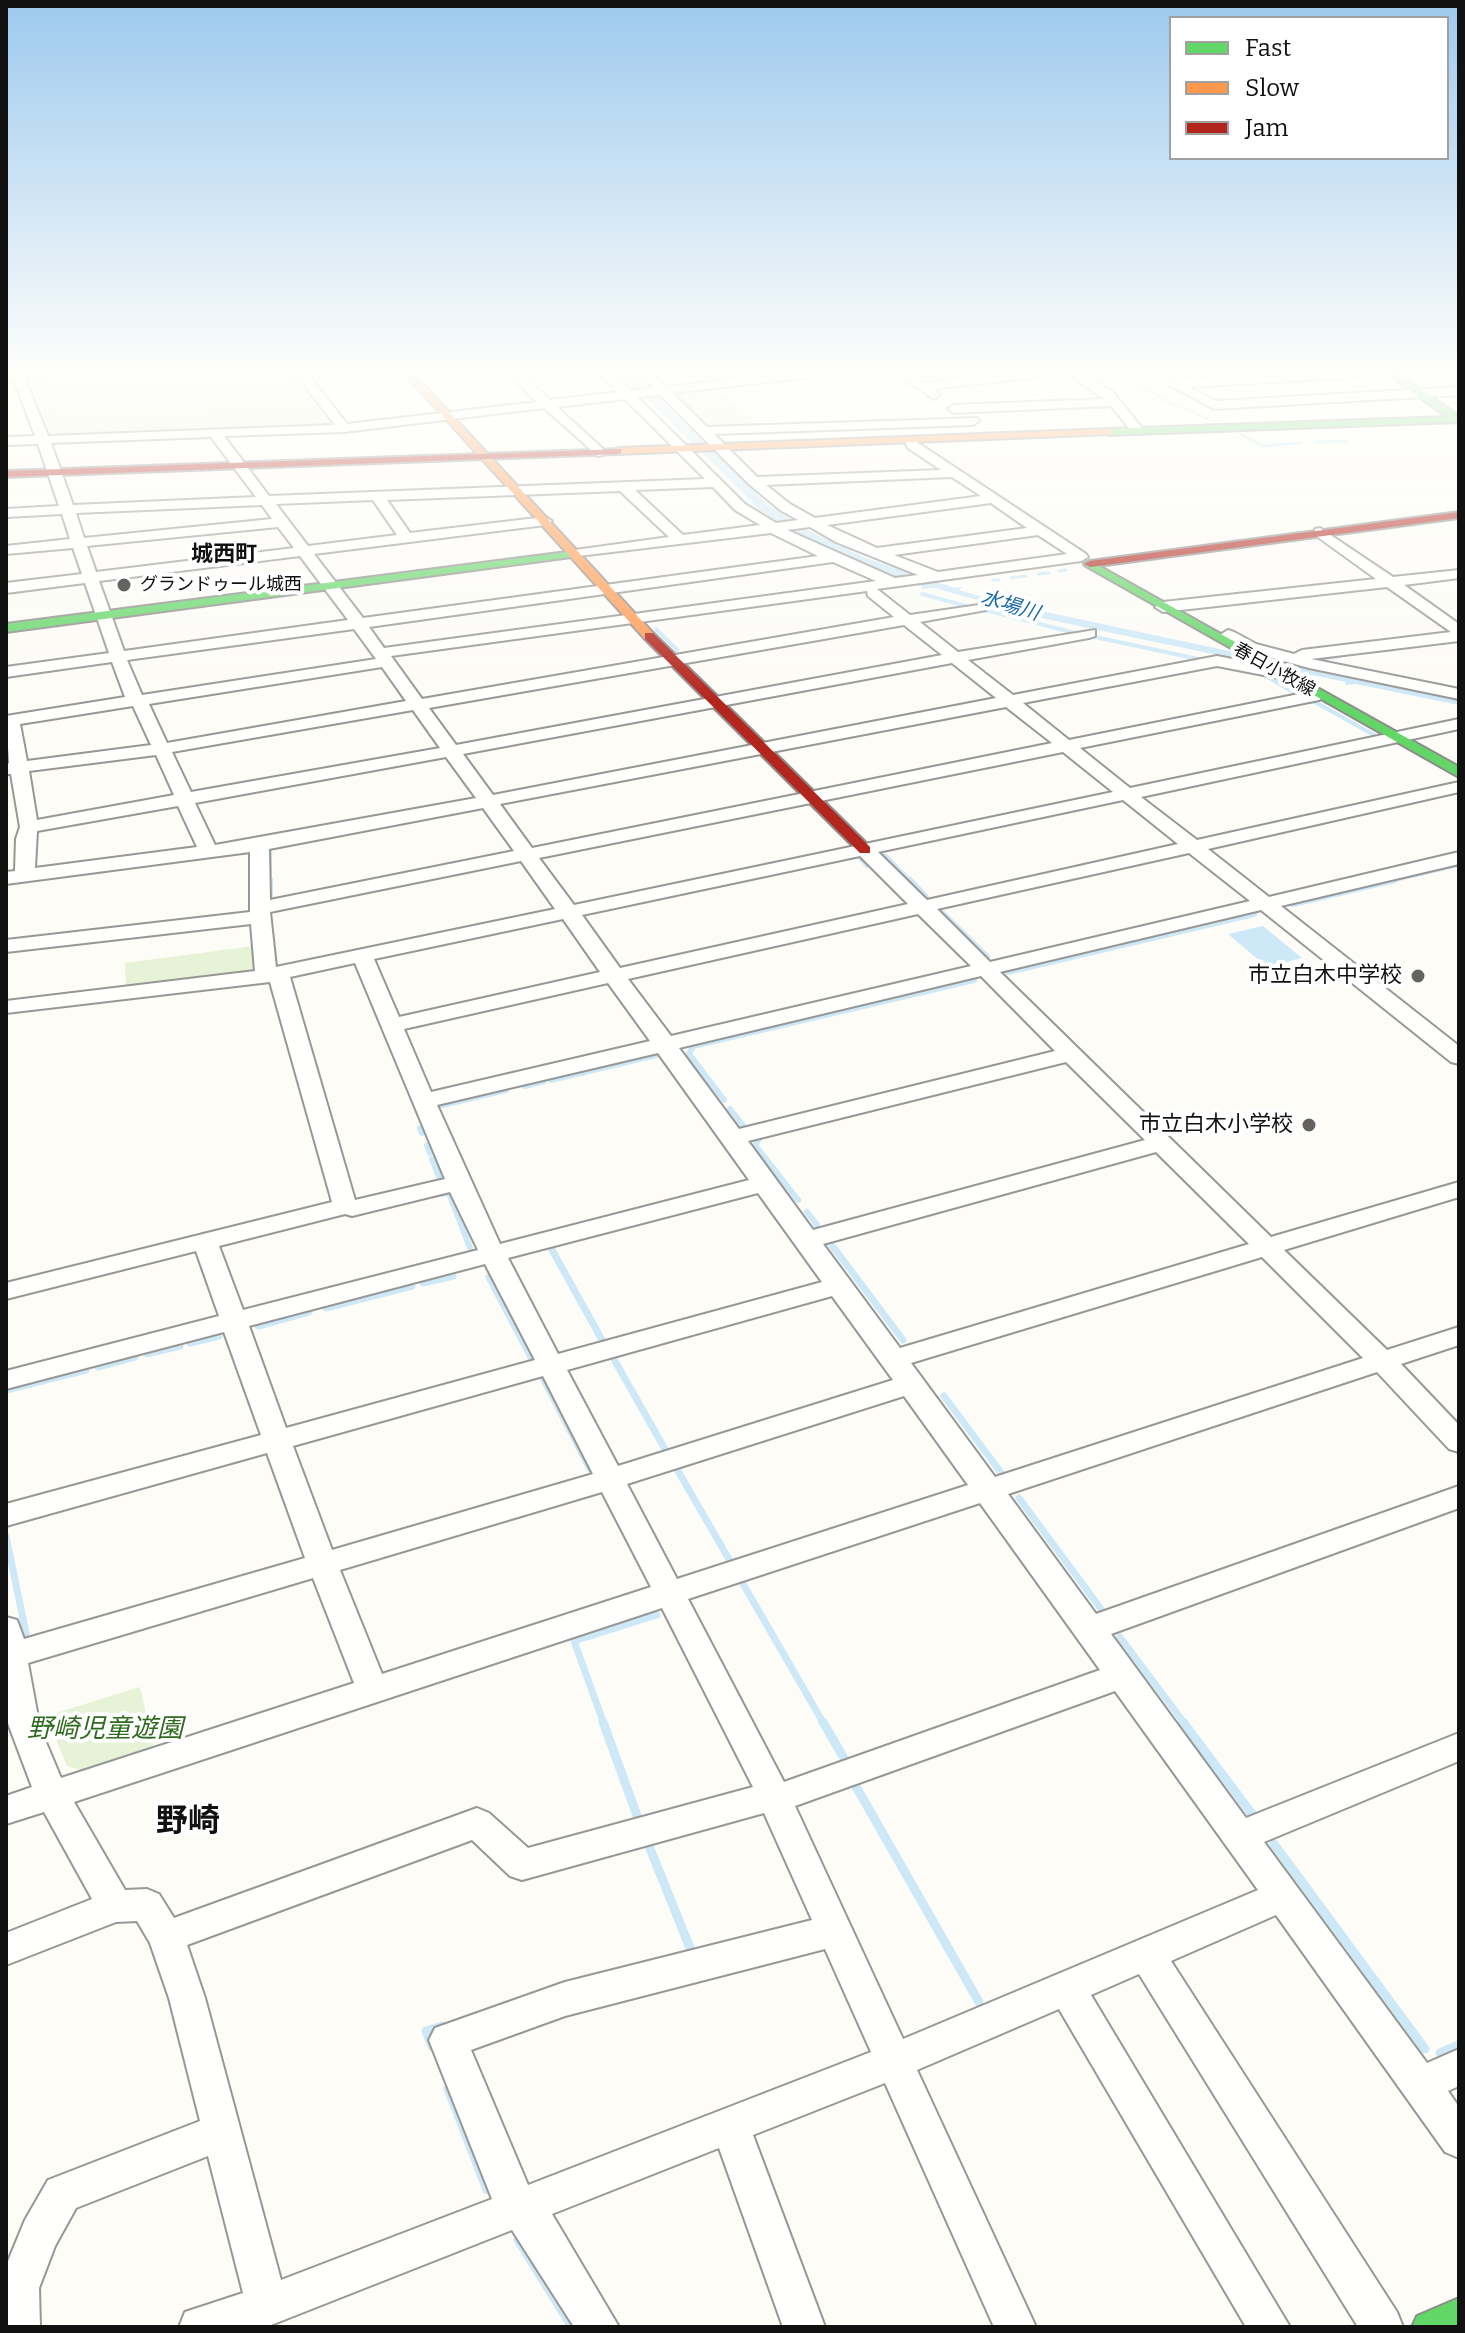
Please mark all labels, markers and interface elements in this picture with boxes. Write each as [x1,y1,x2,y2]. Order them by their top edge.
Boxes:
legend [1169,16,1449,160]
text: Fast [1245,34,1291,62]
text: Slow [1245,74,1299,102]
text: Jam [1245,114,1288,142]
district label: 城西町 [191,542,257,568]
place label: グランドゥール城西 [140,574,302,596]
marker: グランドゥール城西 [115,576,133,594]
water label: 水場川 [978,586,1042,626]
street label: 春日小牧線 [1229,639,1319,701]
place label: 市立白木中学校 [1248,963,1402,989]
marker: 市立白木中学校 [1409,967,1427,985]
place label: 市立白木小学校 [1139,1112,1293,1138]
marker: 市立白木小学校 [1300,1116,1318,1134]
park label: 野崎児童遊園 [27,1714,183,1746]
district label: 野崎 [156,1803,220,1841]

